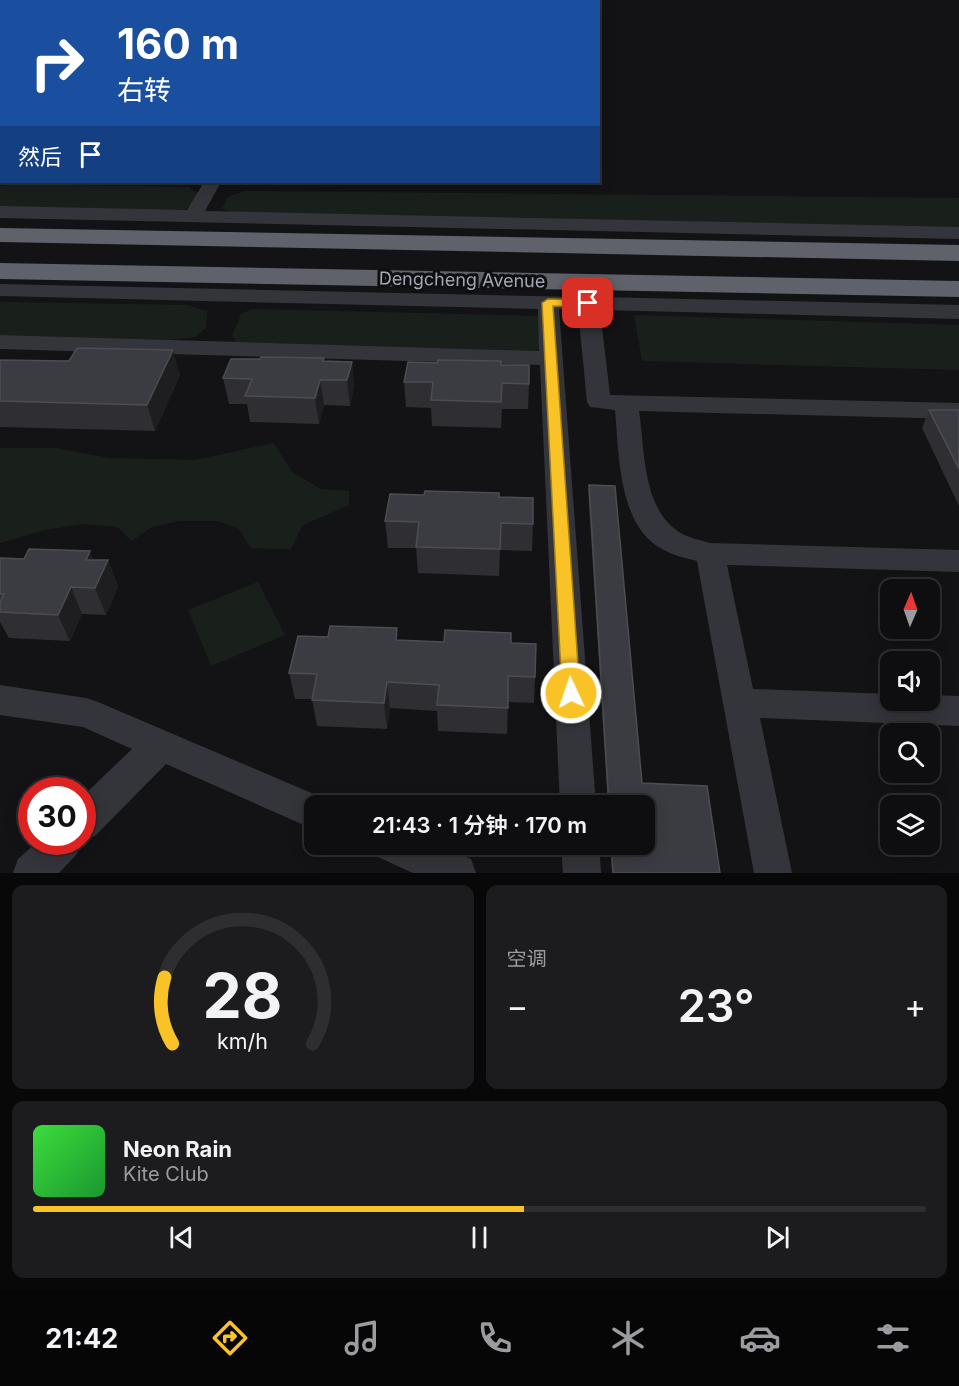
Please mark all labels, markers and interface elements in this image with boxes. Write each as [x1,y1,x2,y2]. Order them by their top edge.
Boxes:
text: 160 m [117,18,239,69]
icon: right [18,24,96,102]
text: 右转 [117,74,171,107]
icon: arrive [74,138,107,171]
text: 然后 [18,144,62,170]
street label: Dengcheng Avenue [379,268,545,291]
pin [562,277,613,328]
icon: arrive [571,286,604,319]
north arrow [880,579,940,639]
map controls [880,579,940,855]
button: sound [880,651,940,711]
position arrow [539,661,603,725]
button: search [880,723,940,783]
speed limit sign: 30 [18,777,96,855]
button: layers [880,795,940,855]
text: 21:43 · 1 分钟 · 170 m [372,812,587,838]
text: 空调 [507,947,547,971]
text: 28 [203,958,283,1033]
text: 23° [678,978,755,1033]
text: − [507,986,528,1026]
text: + [904,986,926,1026]
text: km/h [217,1028,268,1054]
text: Neon Rain [123,1136,232,1162]
text: Kite Club [123,1162,209,1186]
icon: previous [165,1221,198,1254]
icon: pause [463,1221,496,1254]
icon: next [761,1221,794,1254]
icon: directions [209,1317,251,1359]
icon: music [341,1317,383,1359]
icon: phone [474,1317,516,1359]
icon: climate [607,1317,649,1359]
icon: car [739,1317,781,1359]
icon: filters [872,1317,914,1359]
text: 21:42 [45,1322,118,1355]

